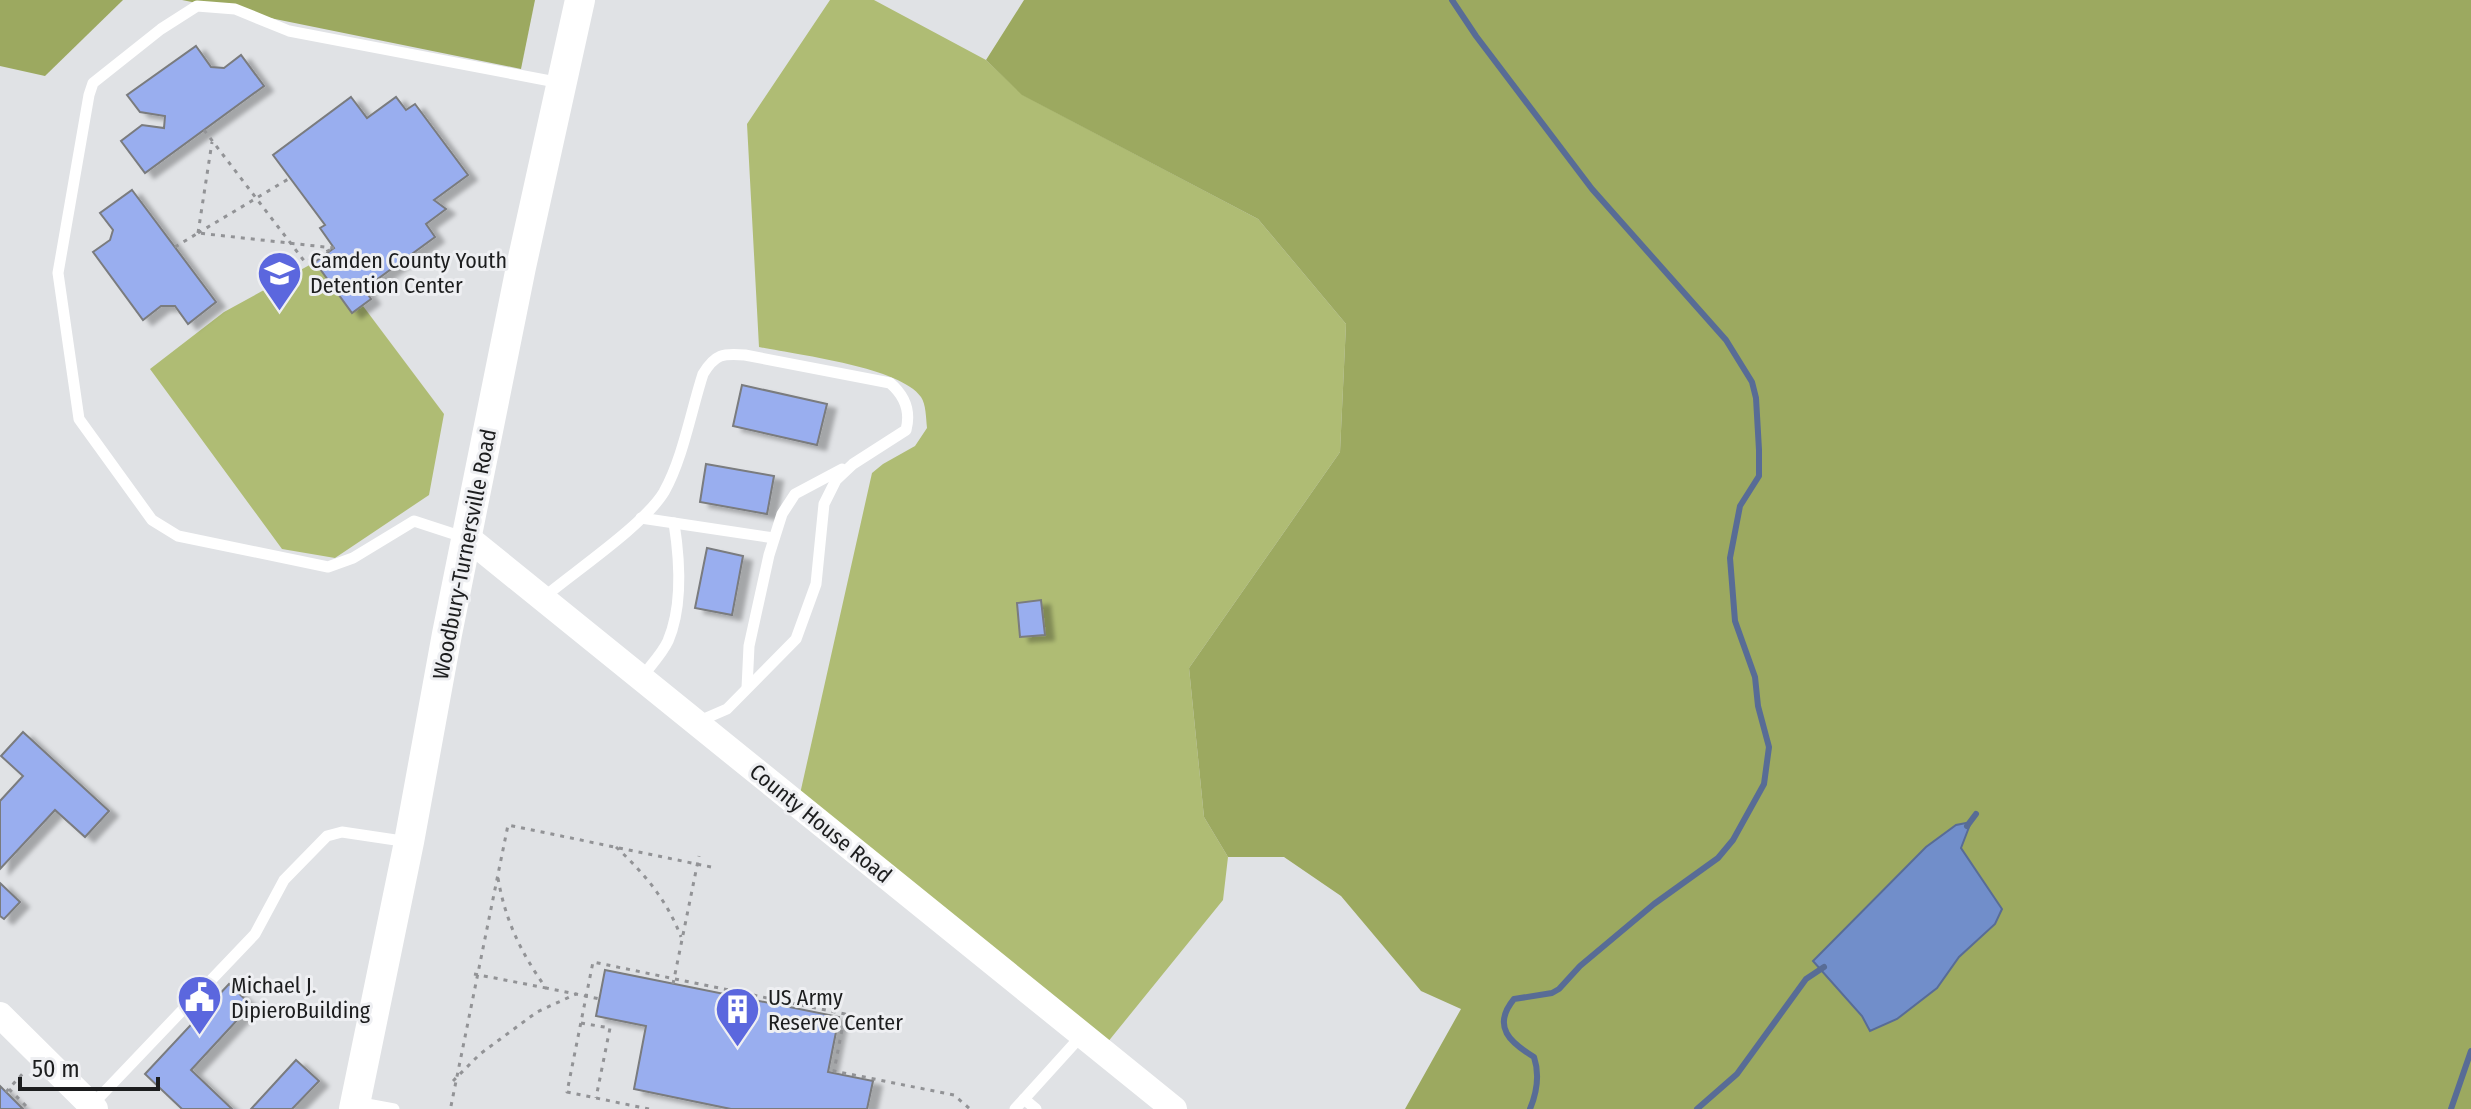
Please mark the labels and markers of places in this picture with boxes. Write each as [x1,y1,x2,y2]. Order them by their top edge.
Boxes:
place label: Camden County Youth Detention Center [310,247,507,299]
school or university icon: Camden County Youth Detention Center [255,249,303,312]
place label: Michael J. DipieroBuilding [231,972,371,1024]
public building icon: Michael J. DipieroBuilding [176,974,224,1037]
place label: US Army Reserve Center [768,984,903,1036]
building icon: US Army Reserve Center [713,986,761,1049]

